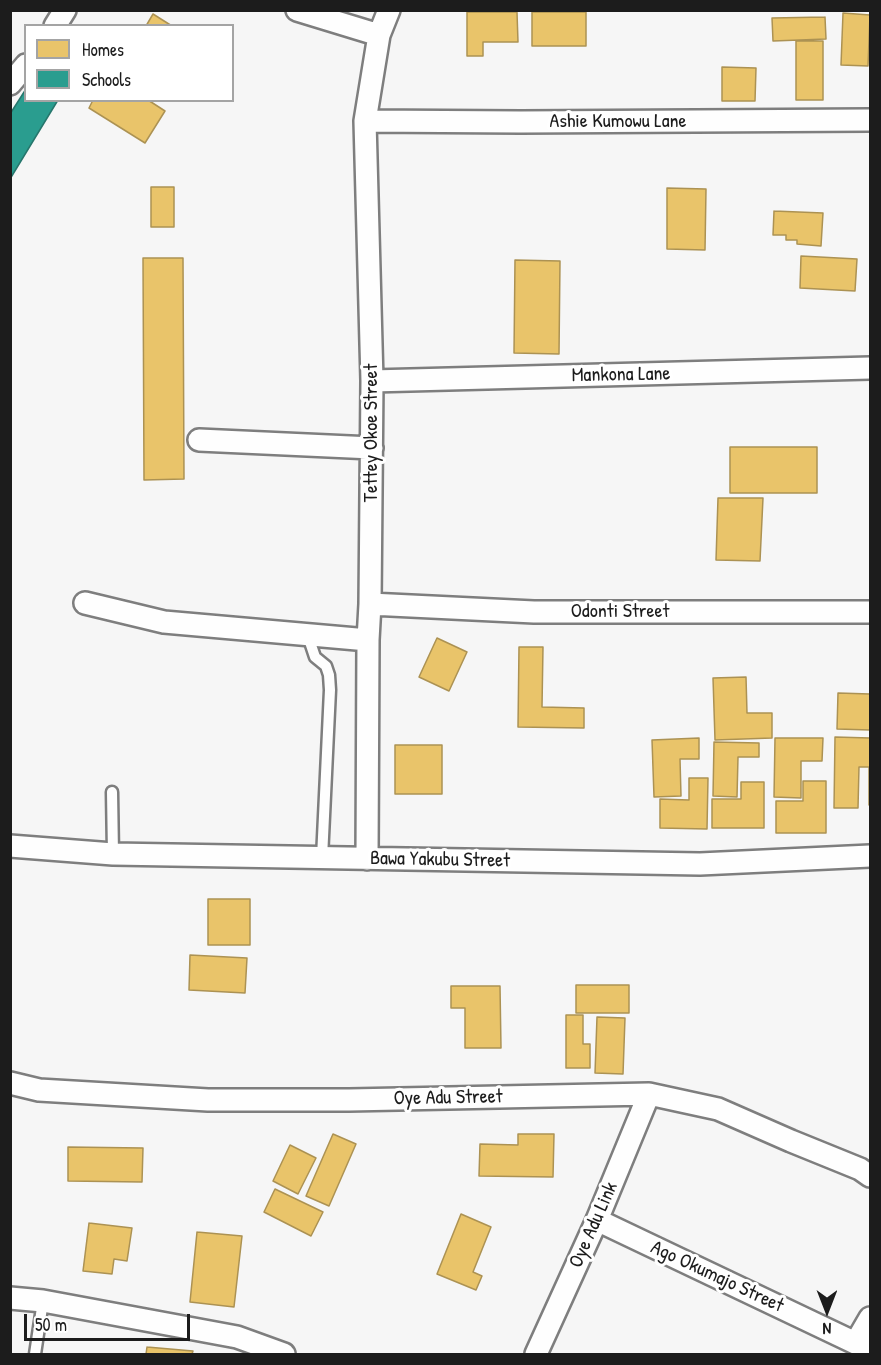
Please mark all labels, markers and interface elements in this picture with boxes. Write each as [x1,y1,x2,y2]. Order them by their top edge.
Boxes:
legend [24,24,234,102]
text: Homes [82,37,124,62]
text: Schools [82,67,131,92]
street label: Ashie Kumowu Lane [549,110,687,134]
street label: Mankona Lane [571,362,671,388]
street label: Tettey Okoe Street [360,364,384,502]
street label: Odonti Street [571,600,669,624]
street label: Bawa Yakubu Street [370,847,510,873]
street label: Oye Adu Street [393,1085,503,1111]
street label: Oye Adu Link [564,1178,624,1272]
street label: Ago Okumajo Street [647,1236,787,1318]
north arrow [797,1281,857,1341]
scale bar [27,1302,194,1340]
text: 50 m [35,1312,67,1337]
text: N [823,1318,831,1340]

